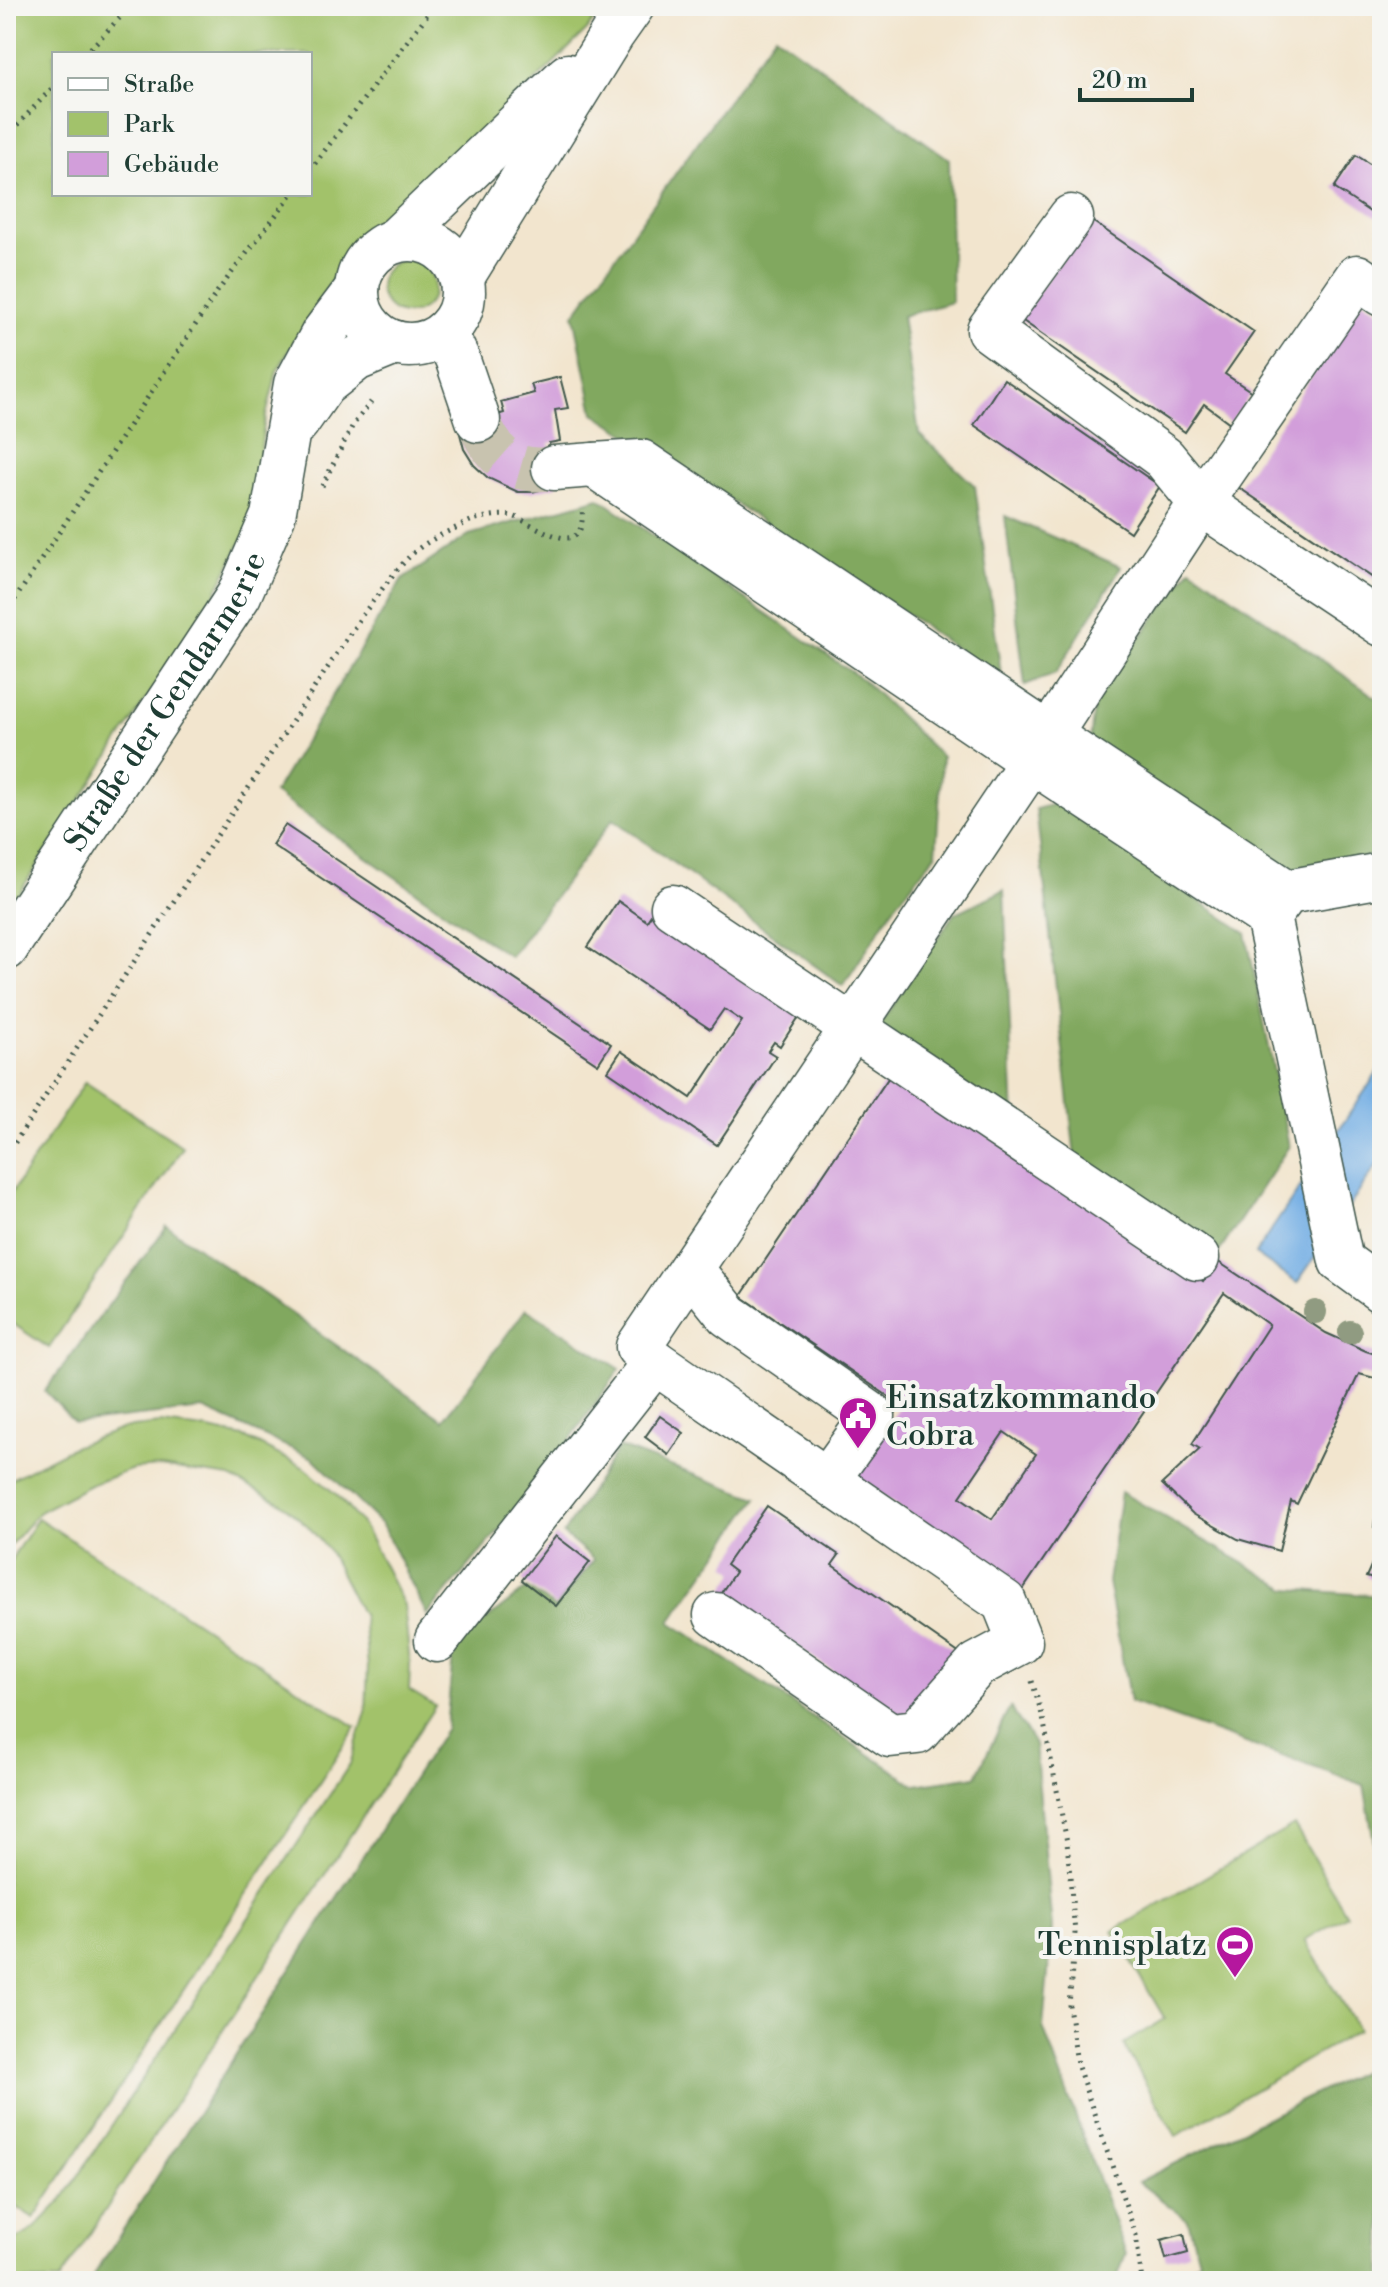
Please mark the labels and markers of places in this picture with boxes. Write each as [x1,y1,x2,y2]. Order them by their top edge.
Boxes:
place label: Einsatzkommando Cobra [886,1378,1156,1455]
public building icon: Einsatzkommando Cobra [837,1395,879,1450]
sports icon: Tennisplatz [1214,1924,1256,1979]
place label: Tennisplatz [1038,1925,1207,1965]

